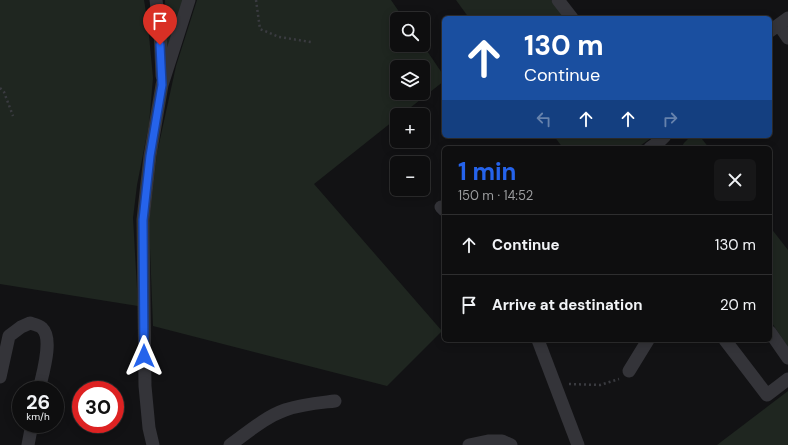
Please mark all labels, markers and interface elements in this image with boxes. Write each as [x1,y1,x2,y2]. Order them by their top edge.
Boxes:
pin [143,4,177,45]
icon: arrive [149,10,171,32]
map controls [390,12,430,196]
button: search [390,12,430,52]
text: 130 m [524,27,604,64]
icon: ahead [458,32,510,84]
button: layers [390,60,430,100]
text: Continue [524,63,600,87]
button: + [390,108,430,148]
icon: left [533,108,555,130]
icon: ahead [575,108,597,130]
icon: ahead [617,108,639,130]
icon: right [659,108,681,130]
button: − [390,156,430,196]
text: 1 min [458,156,516,187]
button: close [714,159,756,201]
text: 150 m · 14:52 [458,187,533,204]
icon: ahead [458,234,480,256]
text: Continue [492,235,560,255]
text: 130 m [715,235,756,255]
icon: arrive [458,294,480,316]
text: Arrive at destination [492,295,643,315]
text: 20 m [720,295,756,315]
position arrow [123,335,165,377]
speed limit sign: 30 [72,381,124,433]
text: 26 [26,389,50,415]
text: km/h [26,410,50,423]

